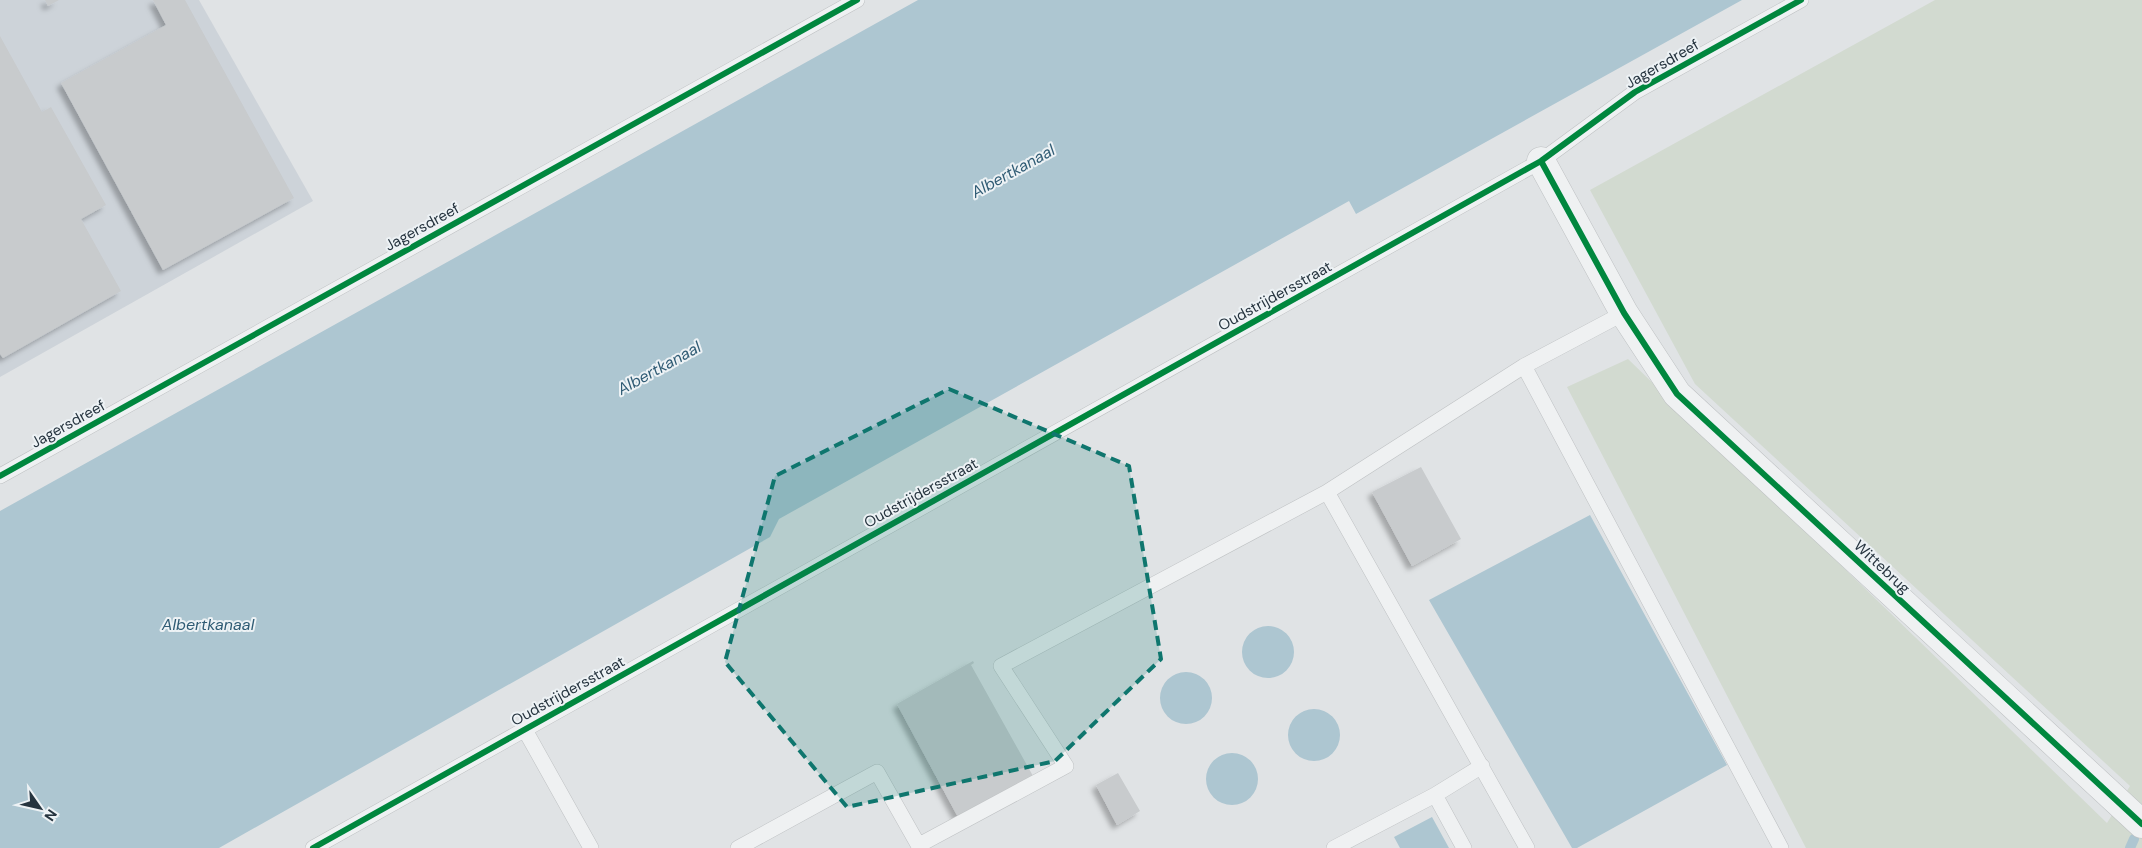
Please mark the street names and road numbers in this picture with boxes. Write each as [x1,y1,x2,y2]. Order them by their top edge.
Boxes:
street label: Jagersdreef [1621,35,1703,93]
street label: Jagersdreef [381,198,463,256]
street label: Oudstrijdersstraat [1215,256,1336,336]
street label: Jagersdreef [27,395,109,453]
street label: Oudstrijdersstraat [861,453,982,533]
street label: Wittebrug [1850,536,1914,598]
street label: Oudstrijdersstraat [508,651,629,731]

